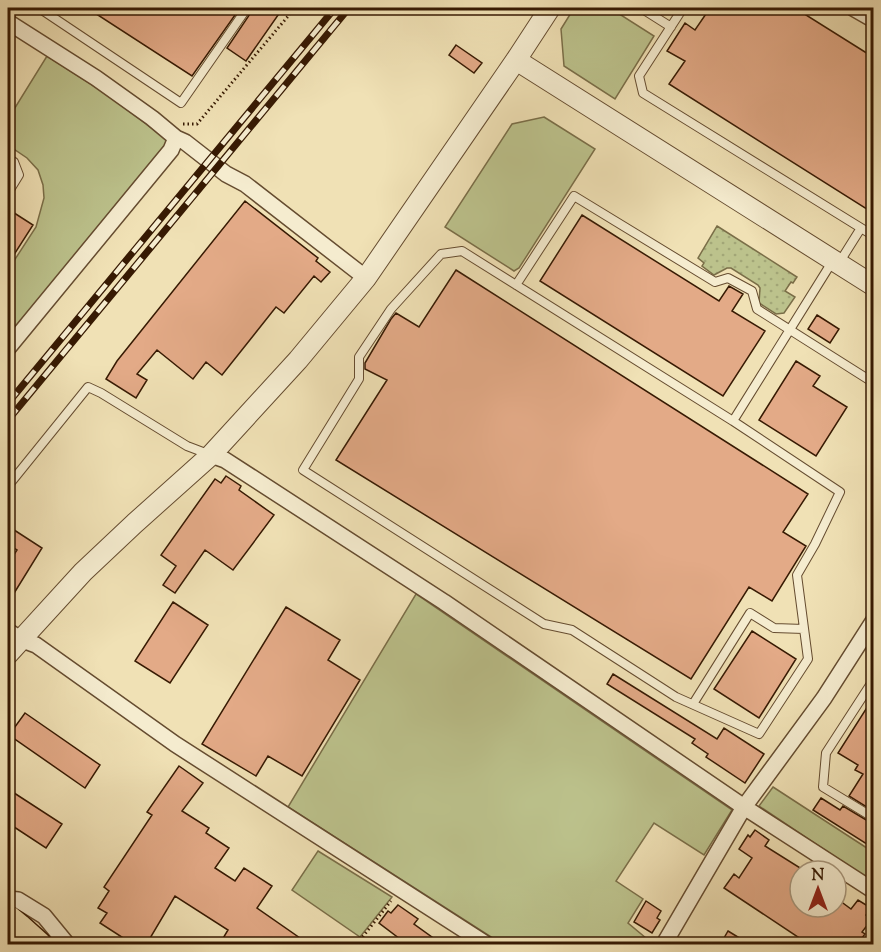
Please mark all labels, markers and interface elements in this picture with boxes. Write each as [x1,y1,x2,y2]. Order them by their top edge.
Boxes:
north arrow [788,859,848,919]
text: N [812,865,825,888]

